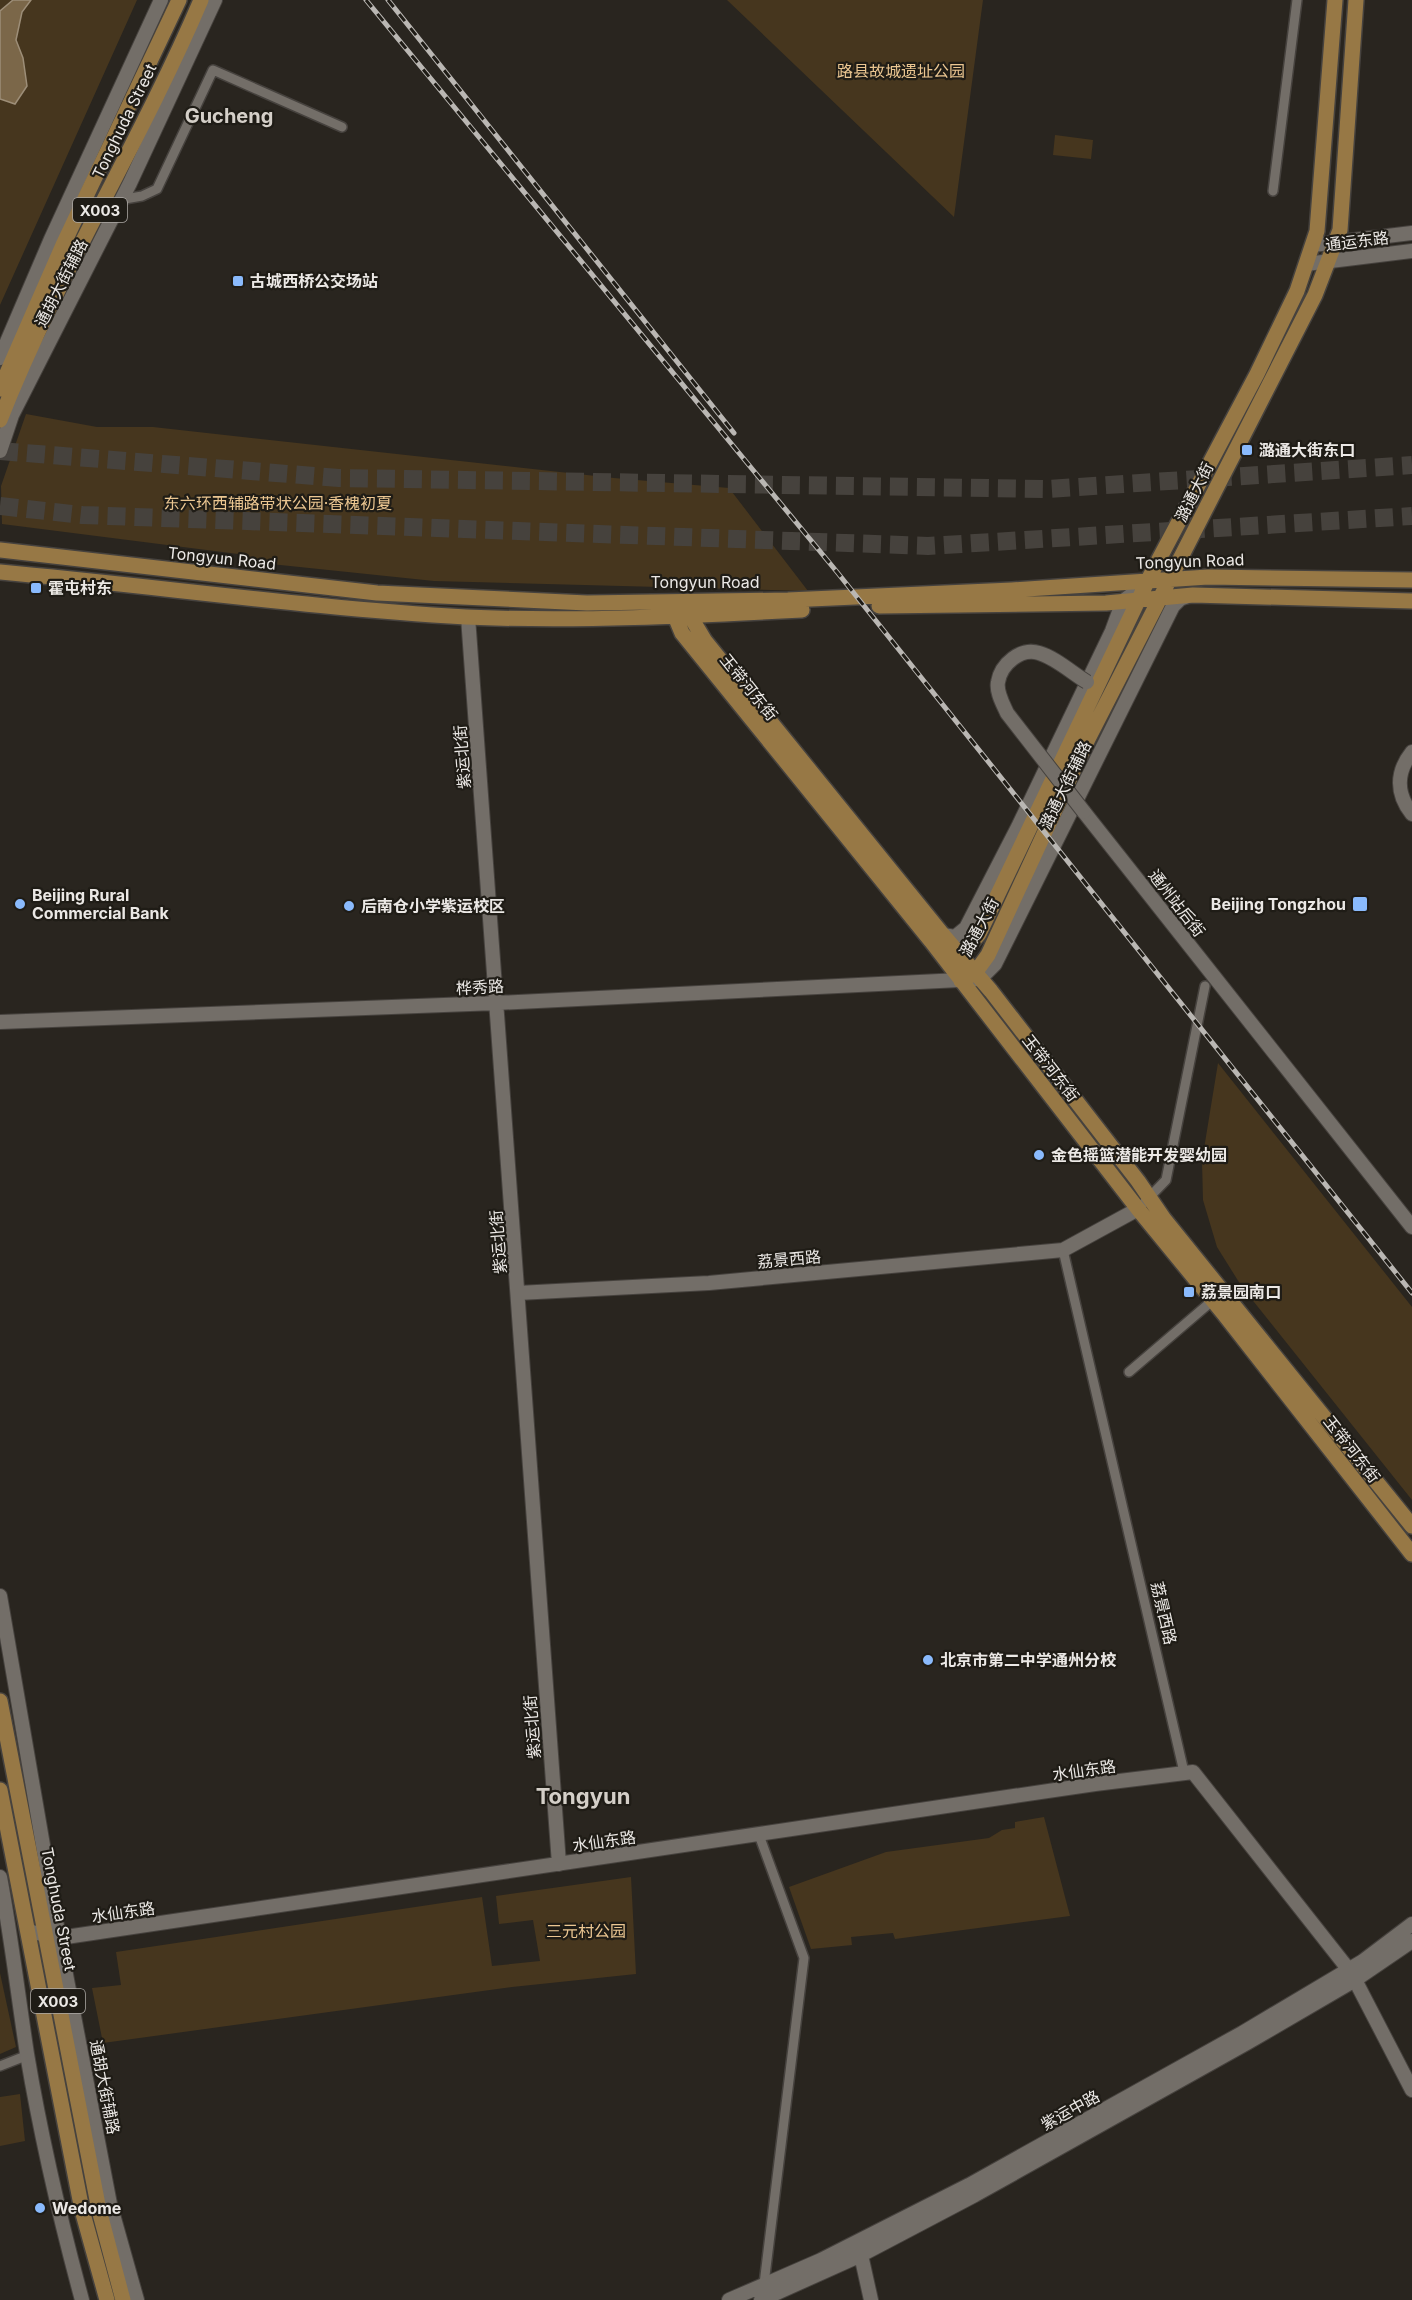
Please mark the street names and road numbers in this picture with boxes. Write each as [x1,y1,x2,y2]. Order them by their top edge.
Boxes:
street label: Tonghuda Street [88,60,160,182]
road number: X003 [73,198,127,222]
street label: 通运东路 [1324,227,1390,255]
street label: 通胡大街辅路 [30,236,92,330]
street label: 潞通大街 [1171,459,1217,525]
street label: Tongyun Road [167,542,277,574]
street label: Tongyun Road [1135,549,1245,573]
street label: Tongyun Road [651,572,759,592]
street label: 玉带河东街 [716,650,782,724]
street label: 紫运北街 [450,724,474,790]
street label: 潞通大街辅路 [1035,737,1095,833]
street label: 通州站后街 [1144,865,1210,941]
street label: 潞通大街 [955,894,1003,960]
street label: 桦秀路 [456,976,504,998]
street label: 玉带河东街 [1018,1030,1084,1106]
street label: 紫运北街 [486,1209,510,1275]
street label: 荔景西路 [756,1246,822,1272]
street label: 玉带河东街 [1319,1411,1385,1487]
street label: 荔景西路 [1147,1580,1181,1646]
street label: 紫运北街 [520,1694,544,1760]
street label: 水仙东路 [1051,1756,1117,1784]
street label: 水仙东路 [571,1827,637,1855]
street label: Tonghuda Street [37,1846,81,1972]
street label: 水仙东路 [90,1898,156,1926]
road number: X003 [31,1989,85,2013]
street label: 通胡大街辅路 [86,2038,124,2136]
street label: 紫运中路 [1037,2086,1103,2134]

